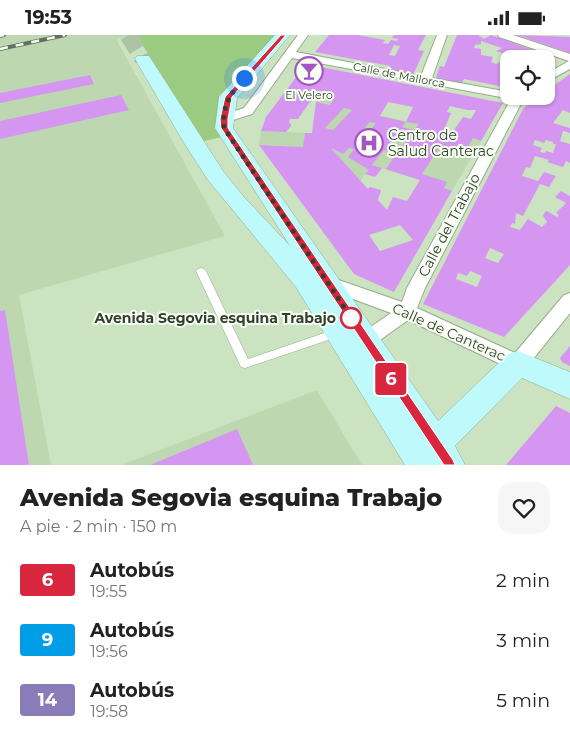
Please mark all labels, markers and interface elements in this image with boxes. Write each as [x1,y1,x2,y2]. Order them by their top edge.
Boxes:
text: 19:53 [25,6,72,29]
map controls [500,50,555,105]
button: locate [500,50,555,105]
bar icon: El Velero [294,56,324,86]
street label: Calle de Mallorca [352,59,446,91]
your location [232,66,257,91]
place label: El Velero [285,88,333,102]
place label: Centro de Salud Canterac [388,126,494,160]
hospital icon: Centro de Salud Canterac [354,128,384,158]
street label: Calle del Trabajo [414,170,484,280]
street label: Calle de Canterac [390,299,508,365]
marker: Avenida Segovia esquina Trabajo [340,307,362,329]
place label: Avenida Segovia esquina Trabajo [94,309,336,327]
line badge: 6 [375,363,407,395]
text: 6 [385,368,397,390]
button: heart [498,482,550,534]
text: Avenida Segovia esquina Trabajo [20,483,442,512]
text: A pie · 2 min · 150 m [20,517,177,536]
text: Autobús [90,559,174,582]
text: 6 [42,569,53,591]
text: 2 min [496,569,550,592]
text: 19:55 [90,582,127,601]
text: Autobús [90,619,174,642]
text: 9 [42,629,53,651]
text: 3 min [496,629,550,652]
text: 19:56 [90,642,128,661]
text: Autobús [90,679,174,702]
text: 14 [38,689,57,711]
text: 5 min [496,689,550,712]
text: 19:58 [90,702,128,721]

